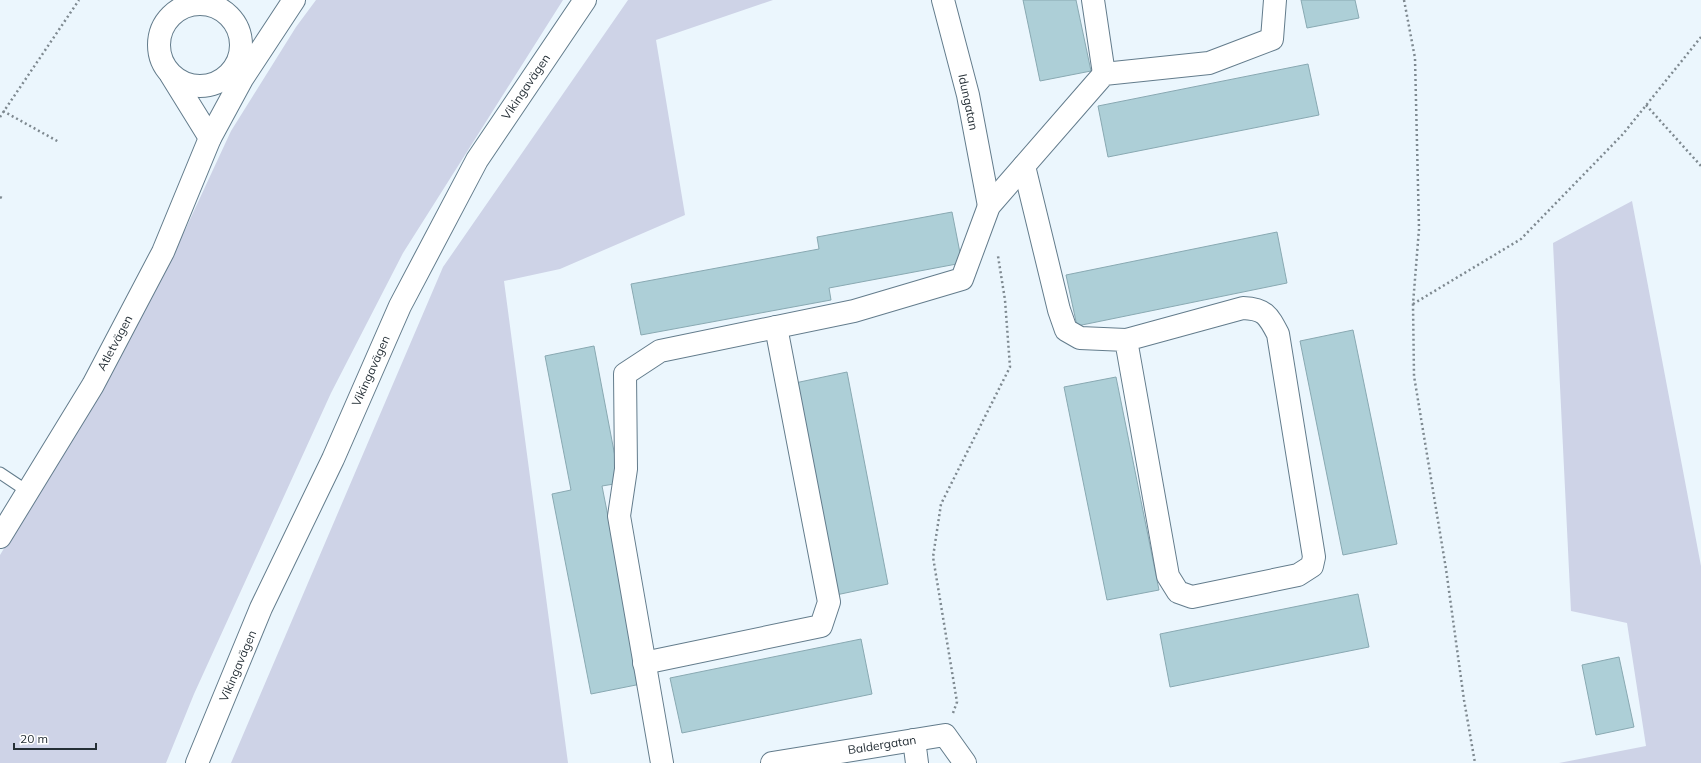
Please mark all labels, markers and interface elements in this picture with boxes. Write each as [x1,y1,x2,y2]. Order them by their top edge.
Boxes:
street label: Vikingavägen [498,51,553,122]
street label: Idungatan [955,72,982,131]
street label: Atletvägen [94,312,135,373]
street label: Vikingavägen [348,333,393,409]
street label: Vikingavägen [216,628,259,704]
scale bar [14,725,96,751]
text: 20 m [20,731,48,746]
street label: Baldergatan [847,732,917,757]

